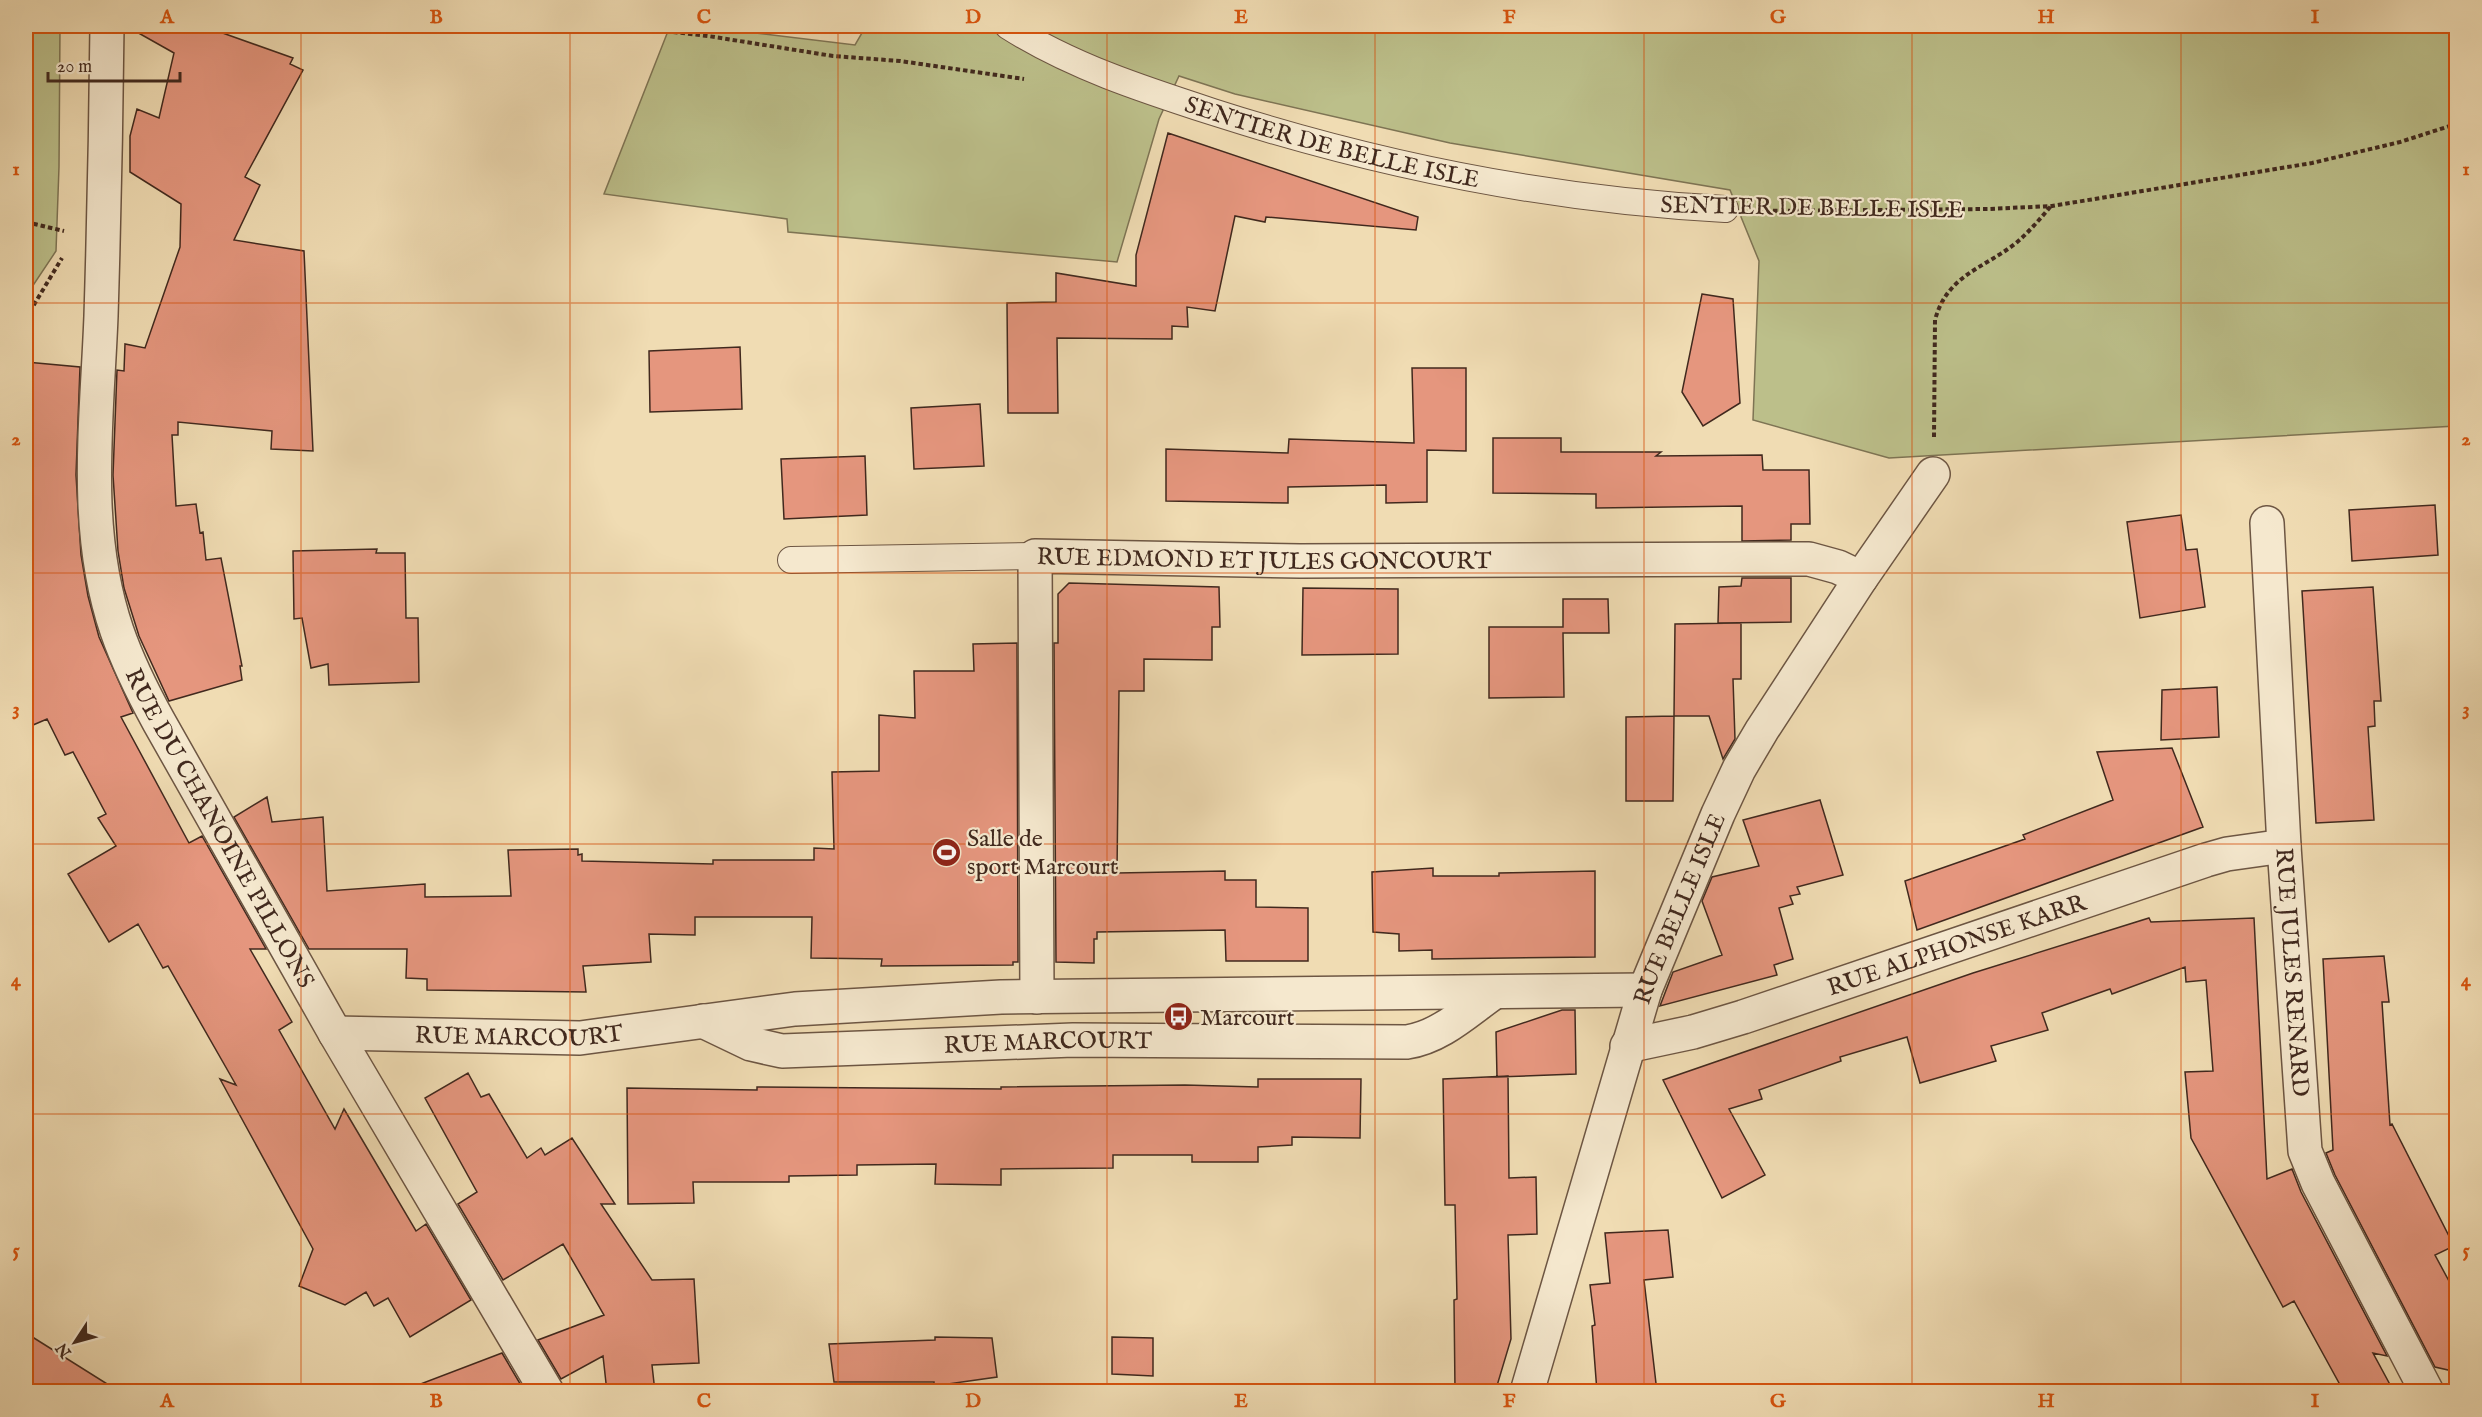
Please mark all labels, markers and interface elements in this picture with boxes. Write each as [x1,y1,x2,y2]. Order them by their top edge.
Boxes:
text: A [159,5,175,30]
text: B [429,5,443,30]
text: C [697,5,711,30]
text: D [965,5,981,30]
text: E [1234,5,1248,30]
text: F [1503,5,1516,30]
text: G [1770,5,1787,30]
text: H [2037,5,2055,30]
text: I [2311,5,2320,30]
scale bar [48,45,180,83]
text: 20 m [57,56,92,79]
street label: SENTIER DE BELLE ISLE [1181,90,1482,196]
text: 1 [12,157,20,182]
text: 1 [2462,157,2470,182]
street label: SENTIER DE BELLE ISLE [1660,190,1964,227]
text: 2 [11,427,21,452]
text: 2 [2461,427,2471,452]
street label: RUE EDMOND ET JULES GONCOURT [1036,542,1492,578]
street label: RUE DU CHANOINE PILLONS [117,664,320,994]
text: 3 [12,697,20,722]
text: 3 [2462,697,2470,722]
street label: RUE BELLE ISLE [1628,809,1734,1008]
place label: Salle de sport Marcourt [967,824,1118,883]
sports icon: Salle de sport Marcourt [930,836,962,868]
street label: RUE JULES RENARD [2267,847,2315,1098]
street label: RUE ALPHONSE KARR [1823,888,2091,1004]
text: 4 [11,968,22,993]
text: 4 [2461,968,2472,993]
bus stop icon: Marcourt [1163,1001,1195,1033]
place label: Marcourt [1200,1003,1294,1034]
street label: RUE MARCOURT [414,1018,626,1055]
street label: RUE MARCOURT [943,1026,1153,1062]
text: 5 [12,1238,20,1263]
text: 5 [2462,1238,2470,1263]
north arrow [45,1312,105,1372]
text: N [52,1338,77,1362]
text: A [159,1389,175,1414]
text: B [429,1389,443,1414]
text: C [697,1389,711,1414]
text: D [965,1389,981,1414]
text: E [1234,1389,1248,1414]
text: F [1503,1389,1516,1414]
text: G [1770,1389,1787,1414]
text: H [2037,1389,2055,1414]
text: I [2311,1389,2320,1414]

